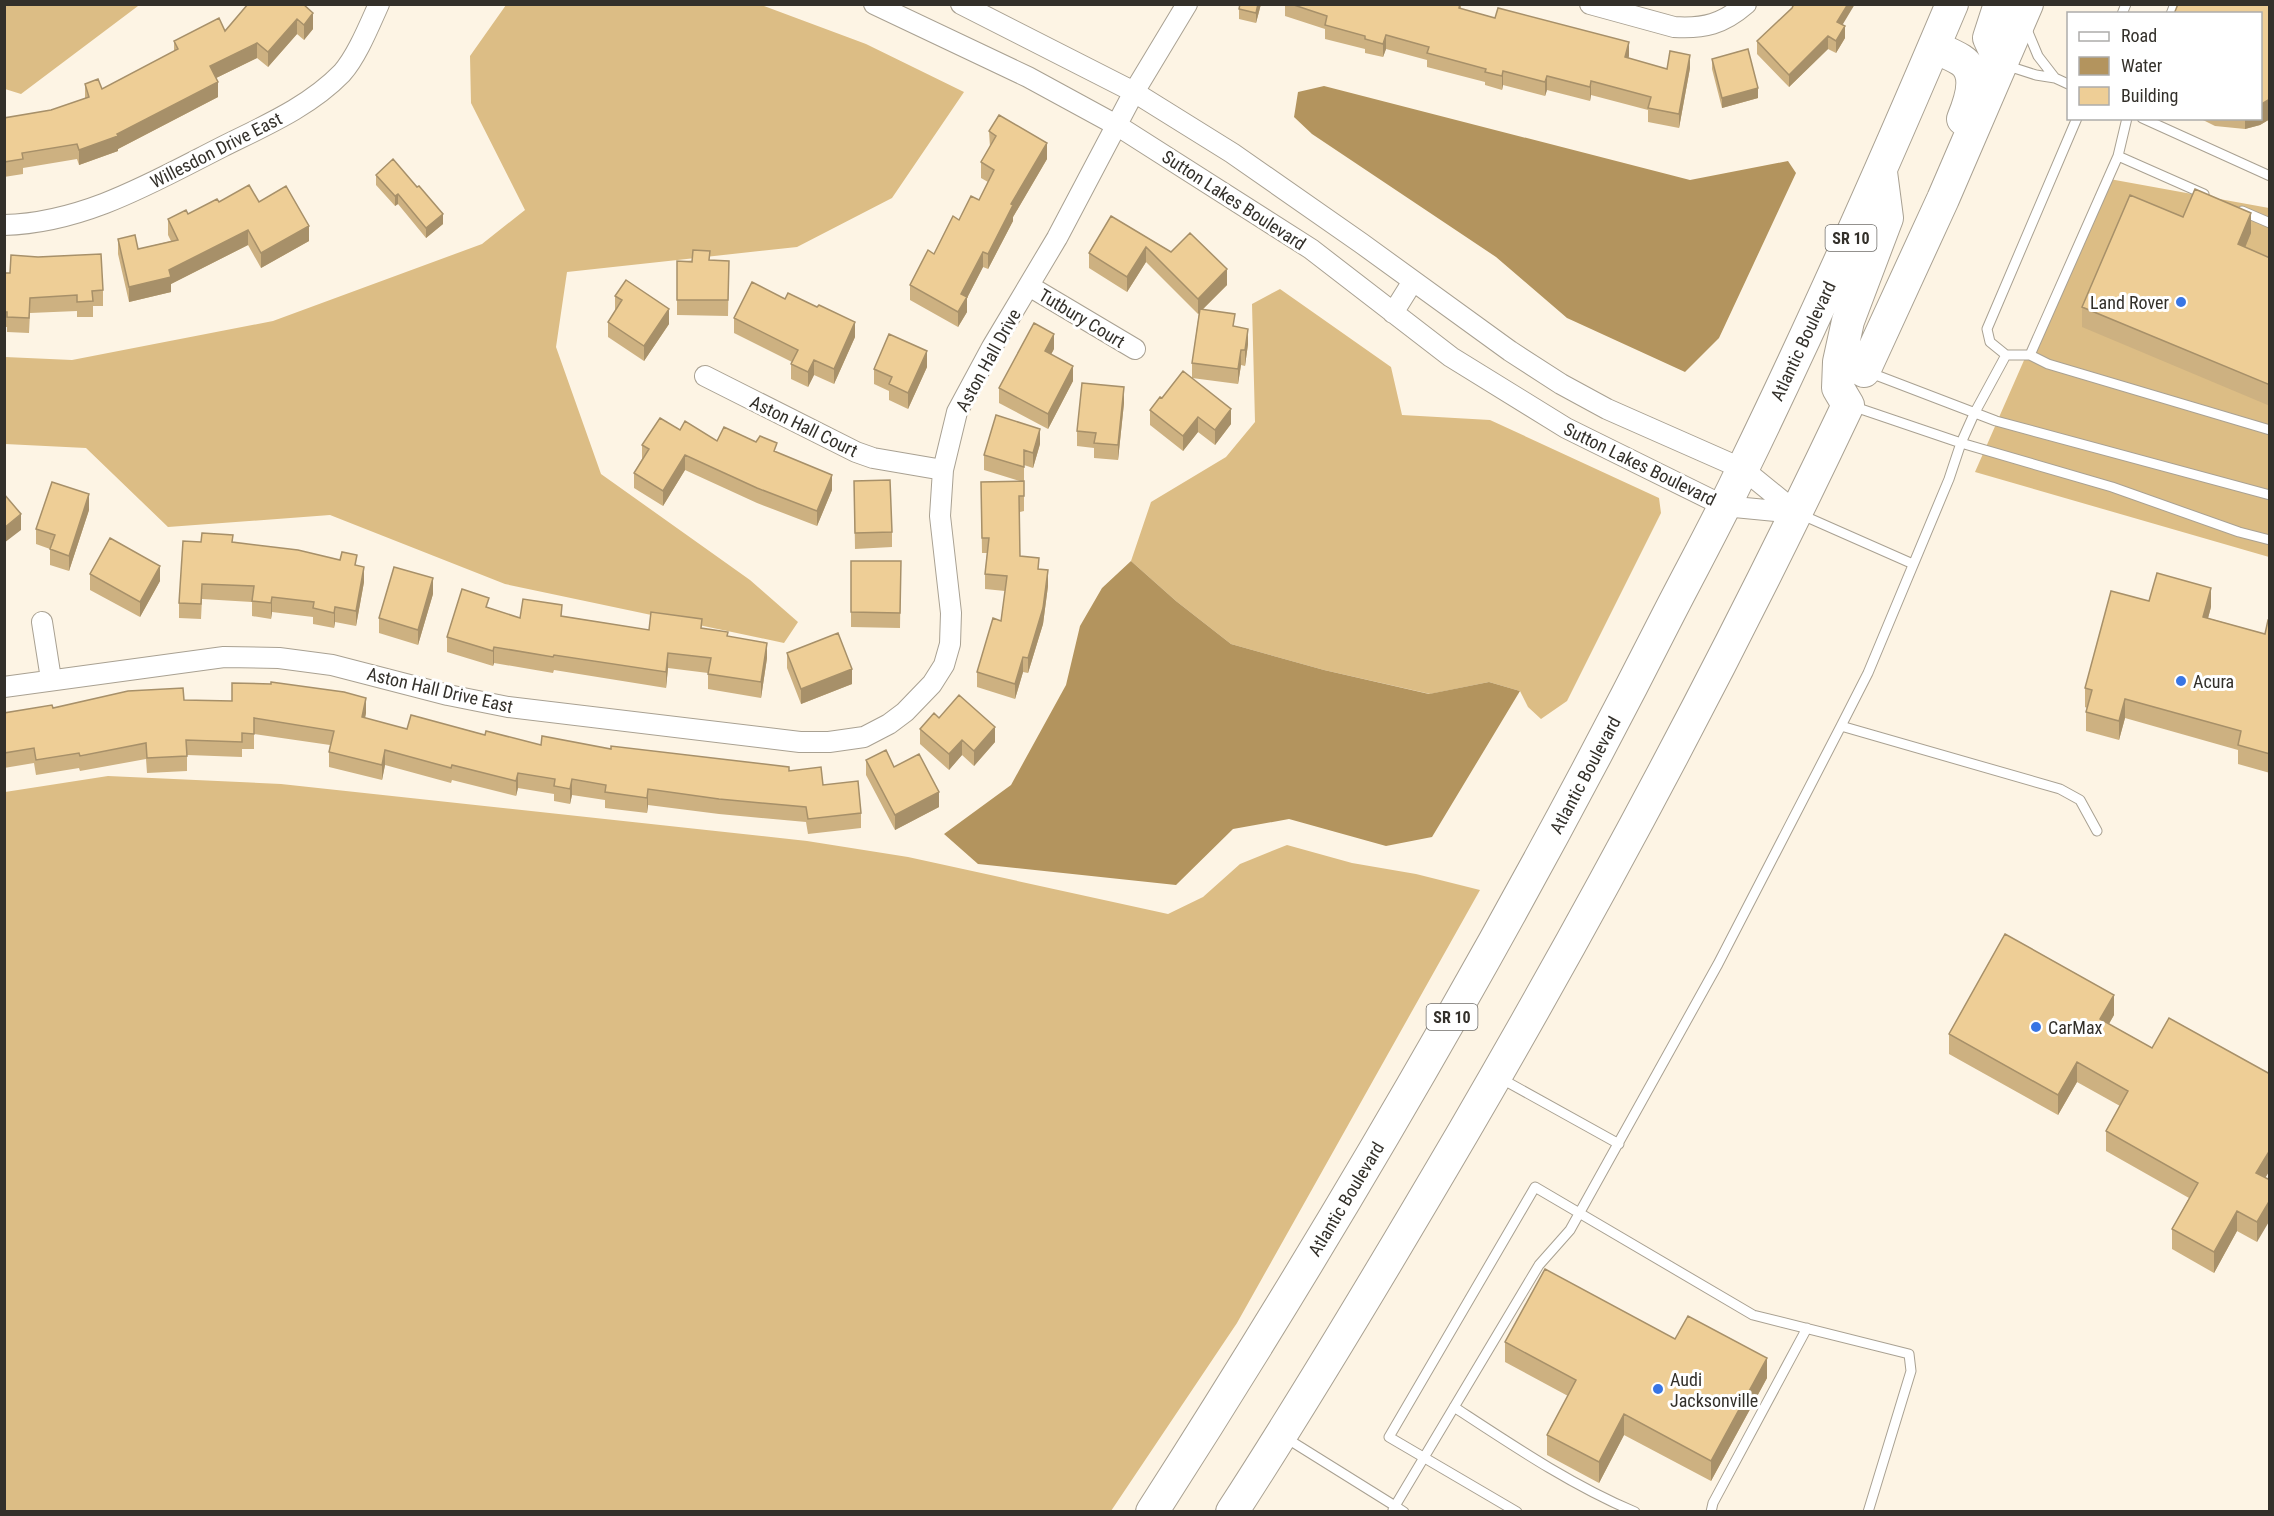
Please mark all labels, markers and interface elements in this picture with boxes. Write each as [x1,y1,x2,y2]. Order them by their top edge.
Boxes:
legend [2067,12,2262,120]
text: Road [2121,25,2157,46]
text: Water [2121,55,2163,76]
text: Building [2121,85,2178,106]
street label: Willesdon Drive East [147,108,285,192]
street label: Sutton Lakes Boulevard [1158,146,1310,254]
road number: SR 10 [1826,225,1876,251]
street label: Atlantic Boulevard [1766,278,1840,404]
street label: Tutbury Court [1035,284,1129,352]
place label: Land Rover [2090,292,2170,313]
marker: Land Rover [2174,295,2188,309]
street label: Aston Hall Drive [951,305,1025,415]
street label: Aston Hall Court [747,391,861,461]
street label: Sutton Lakes Boulevard [1560,418,1720,510]
street label: Aston Hall Drive East [365,663,515,717]
place label: Acura [2193,671,2234,692]
marker: Acura [2174,674,2188,688]
street label: Atlantic Boulevard [1545,713,1625,837]
road number: SR 10 [1426,1004,1478,1030]
place label: CarMax [2048,1017,2103,1038]
marker: CarMax [2029,1020,2043,1034]
street label: Atlantic Boulevard [1304,1138,1388,1260]
place label: Audi Jacksonville [1670,1369,1758,1411]
marker: Audi Jacksonville [1651,1382,1665,1396]

